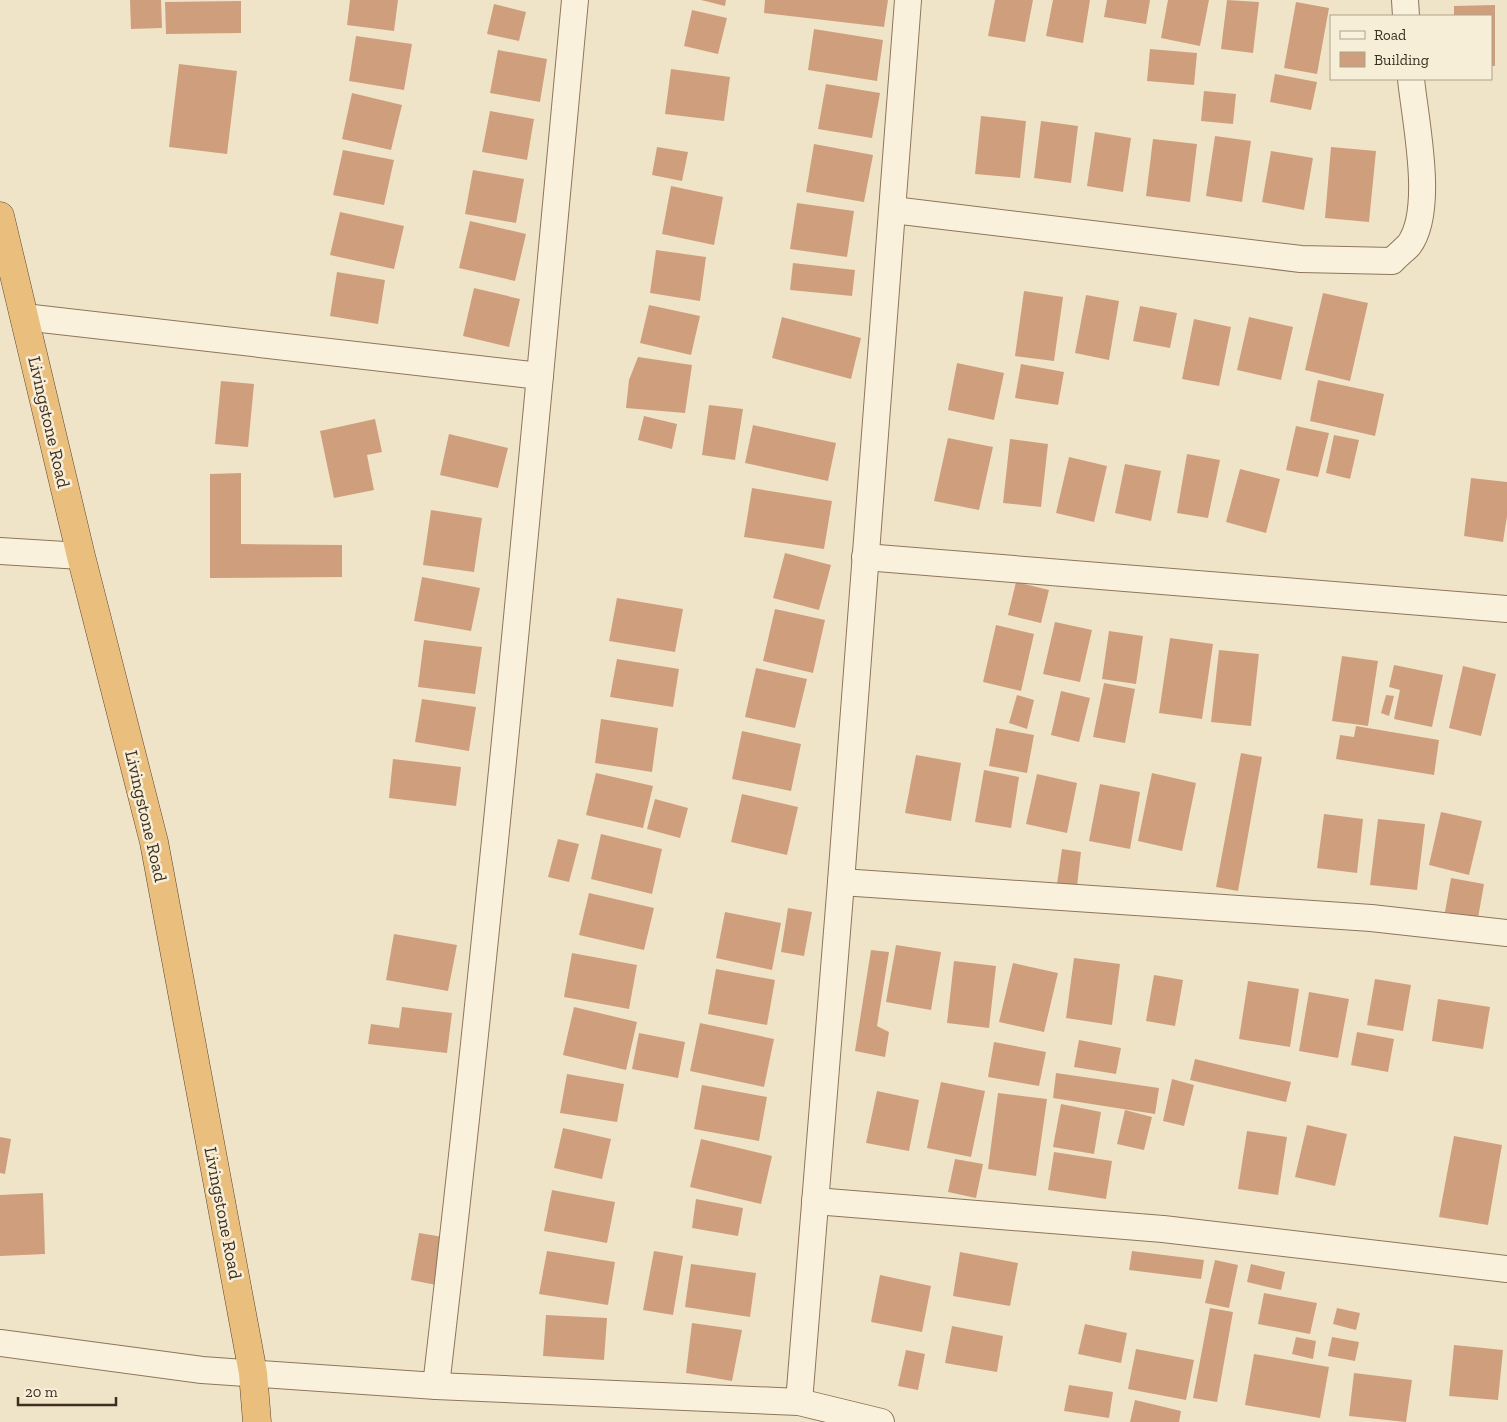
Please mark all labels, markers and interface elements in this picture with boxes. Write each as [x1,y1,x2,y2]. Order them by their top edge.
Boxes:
legend [1330,15,1492,80]
text: Road [1374,26,1407,44]
text: Building [1374,51,1429,69]
street label: Livingstone Road [23,354,75,490]
street label: Livingstone Road [120,748,172,884]
street label: Livingstone Road [199,1145,247,1281]
scale bar [18,1374,115,1406]
text: 20 m [25,1383,58,1401]

